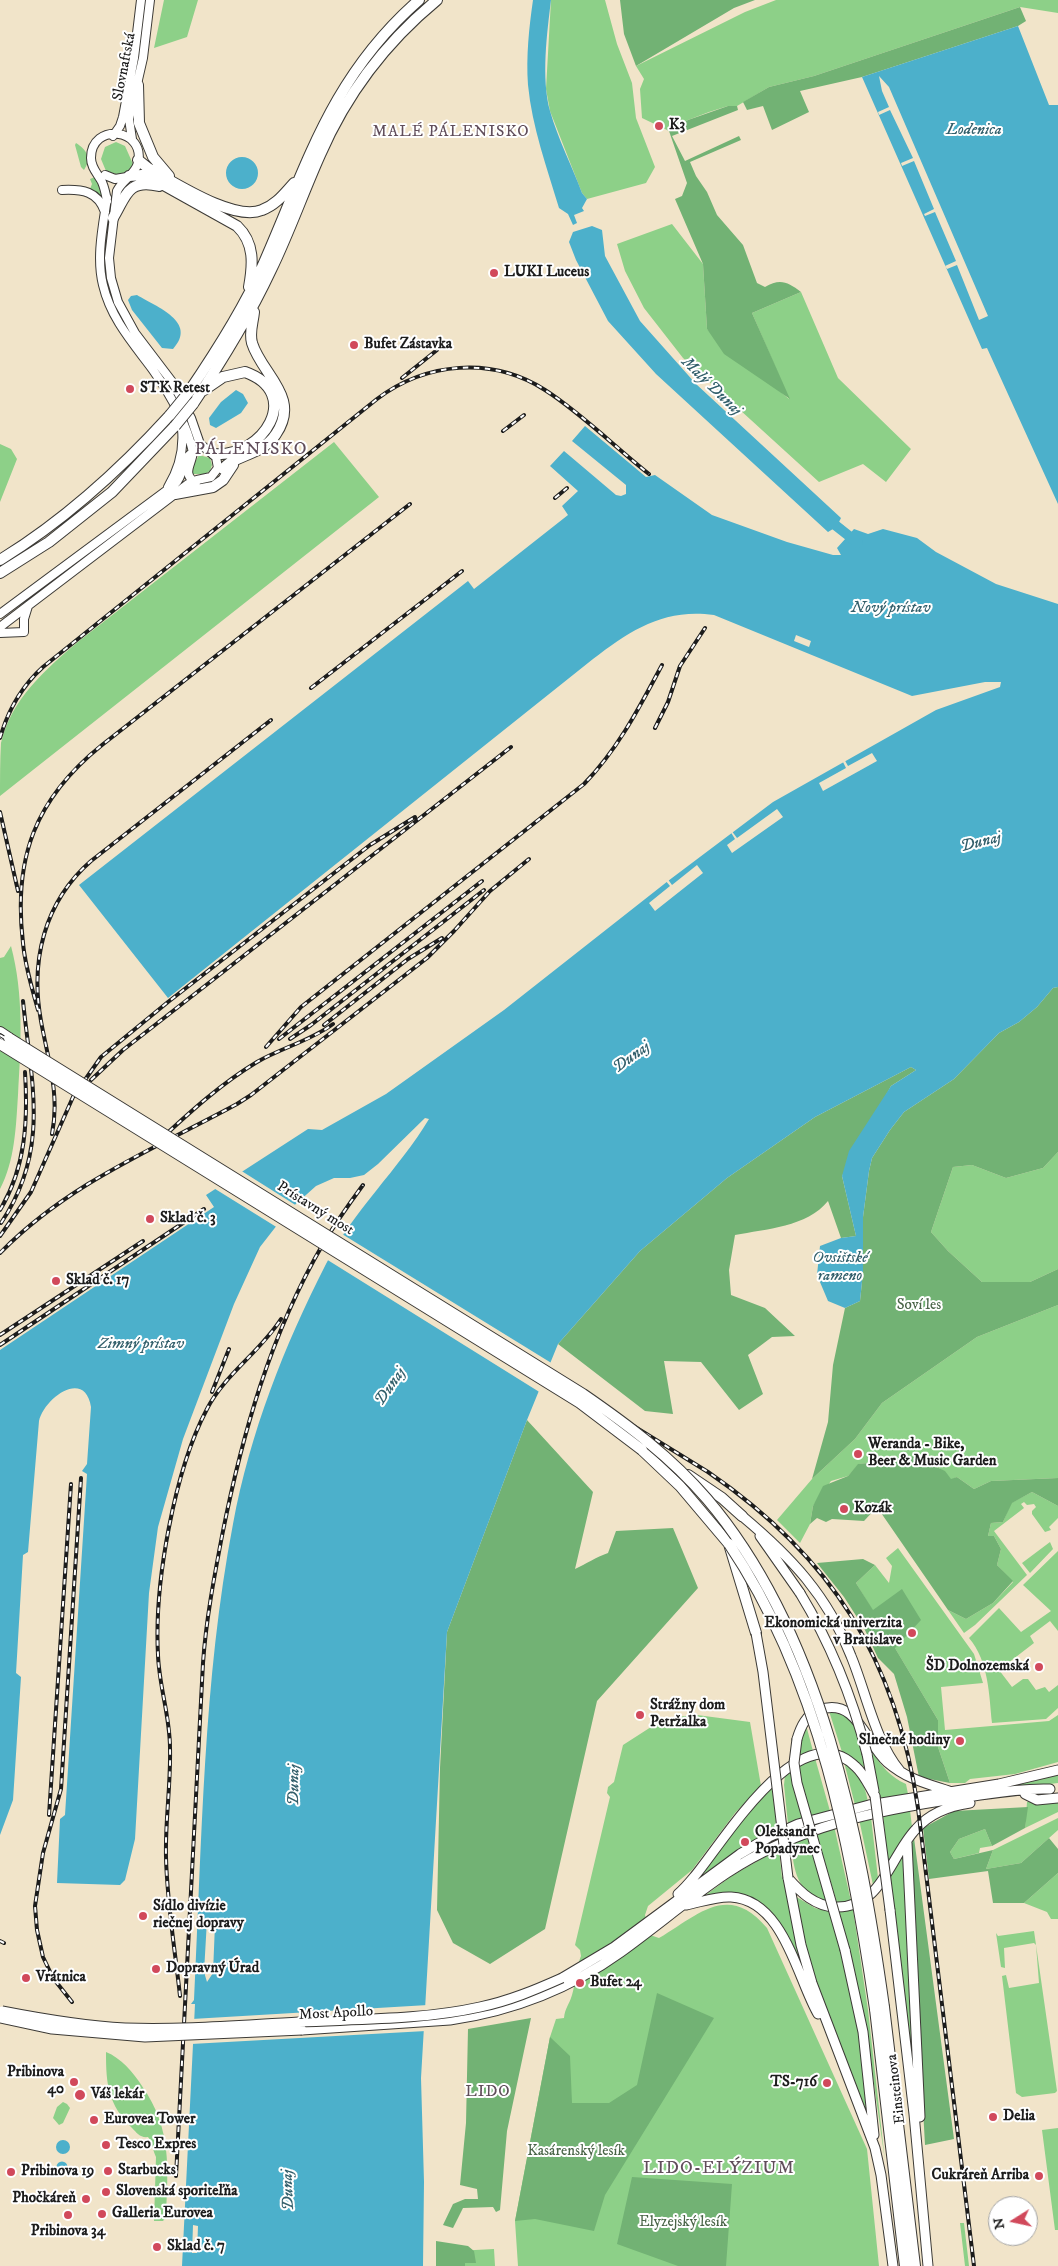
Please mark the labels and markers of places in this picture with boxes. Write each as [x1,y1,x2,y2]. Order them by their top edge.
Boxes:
place label: K3 [669,117,685,135]
marker: K3 [653,120,665,132]
place label: LUKI Luceus [504,264,589,282]
marker: LUKI Luceus [488,267,500,279]
place label: Bufet Zástavka [364,336,452,354]
marker: Bufet Zástavka [348,339,360,351]
place label: STK Retest [140,380,210,398]
marker: STK Retest [124,383,136,395]
place label: Sklad č. 3 [160,1210,216,1228]
marker: Sklad č. 3 [144,1213,156,1225]
place label: Sklad č. 17 [66,1272,130,1290]
marker: Sklad č. 17 [50,1275,62,1287]
place label: Weranda - Bike, Beer & Music Garden [868,1436,997,1471]
marker: Weranda - Bike, Beer & Music Garden [852,1448,864,1460]
place label: Kozák [854,1500,892,1518]
marker: Kozák [838,1503,850,1515]
place label: Ekonomická univerzita v Bratislave [764,1615,902,1650]
marker: Ekonomická univerzita v Bratislave [906,1627,918,1639]
place label: ŠD Dolnozemská [926,1658,1029,1676]
marker: ŠD Dolnozemská [1033,1661,1045,1673]
place label: Strážny dom Petržalka [650,1697,725,1732]
marker: Strážny dom Petržalka [634,1709,646,1721]
place label: Slnečné hodiny [859,1732,950,1750]
marker: Slnečné hodiny [954,1735,966,1747]
place label: Oleksandr Popadynec [755,1824,820,1859]
marker: Oleksandr Popadynec [739,1836,751,1848]
place label: Sídlo divízie riečnej dopravy [153,1898,244,1933]
marker: Sídlo divízie riečnej dopravy [137,1910,149,1922]
place label: Dopravný Úrad [166,1960,259,1978]
marker: Dopravný Úrad [150,1963,162,1975]
place label: Vrátnica [36,1969,86,1987]
marker: Vrátnica [20,1972,32,1984]
place label: Bufet 24 [590,1974,642,1992]
marker: Bufet 24 [574,1977,586,1989]
place label: Pribinova 40 [7,2064,64,2099]
place label: TS-716 [771,2074,817,2092]
marker: Pribinova 40 [68,2076,80,2088]
marker: TS-716 [821,2077,833,2089]
place label: Váš lekár [91,2086,144,2104]
marker: Váš lekár [73,2088,87,2102]
place label: Delia [1003,2108,1035,2126]
place label: Eurovea Tower [104,2111,196,2129]
marker: Delia [987,2111,999,2123]
marker: Eurovea Tower [88,2114,100,2126]
place label: Tesco Expres [116,2136,196,2154]
marker: Tesco Expres [100,2139,112,2151]
place label: Starbucks [118,2162,176,2180]
place label: Pribinova 19 [21,2163,94,2181]
marker: Starbucks [102,2165,114,2177]
marker: Pribinova 19 [5,2166,17,2178]
place label: Cukráreň Arriba [932,2167,1029,2185]
marker: Cukráreň Arriba [1033,2170,1045,2182]
place label: Slovenská sporiteľňa [116,2183,238,2201]
marker: Slovenská sporiteľňa [100,2186,112,2198]
place label: Phočkáreň [12,2190,76,2208]
marker: Phočkáreň [80,2193,92,2205]
place label: Galleria Eurovea [112,2205,213,2223]
marker: Galleria Eurovea [96,2208,108,2220]
marker: Pribinova 34 [62,2209,74,2221]
place label: Pribinova 34 [31,2223,105,2241]
place label: Sklad č. 7 [167,2238,225,2256]
marker: Sklad č. 7 [151,2241,163,2253]

